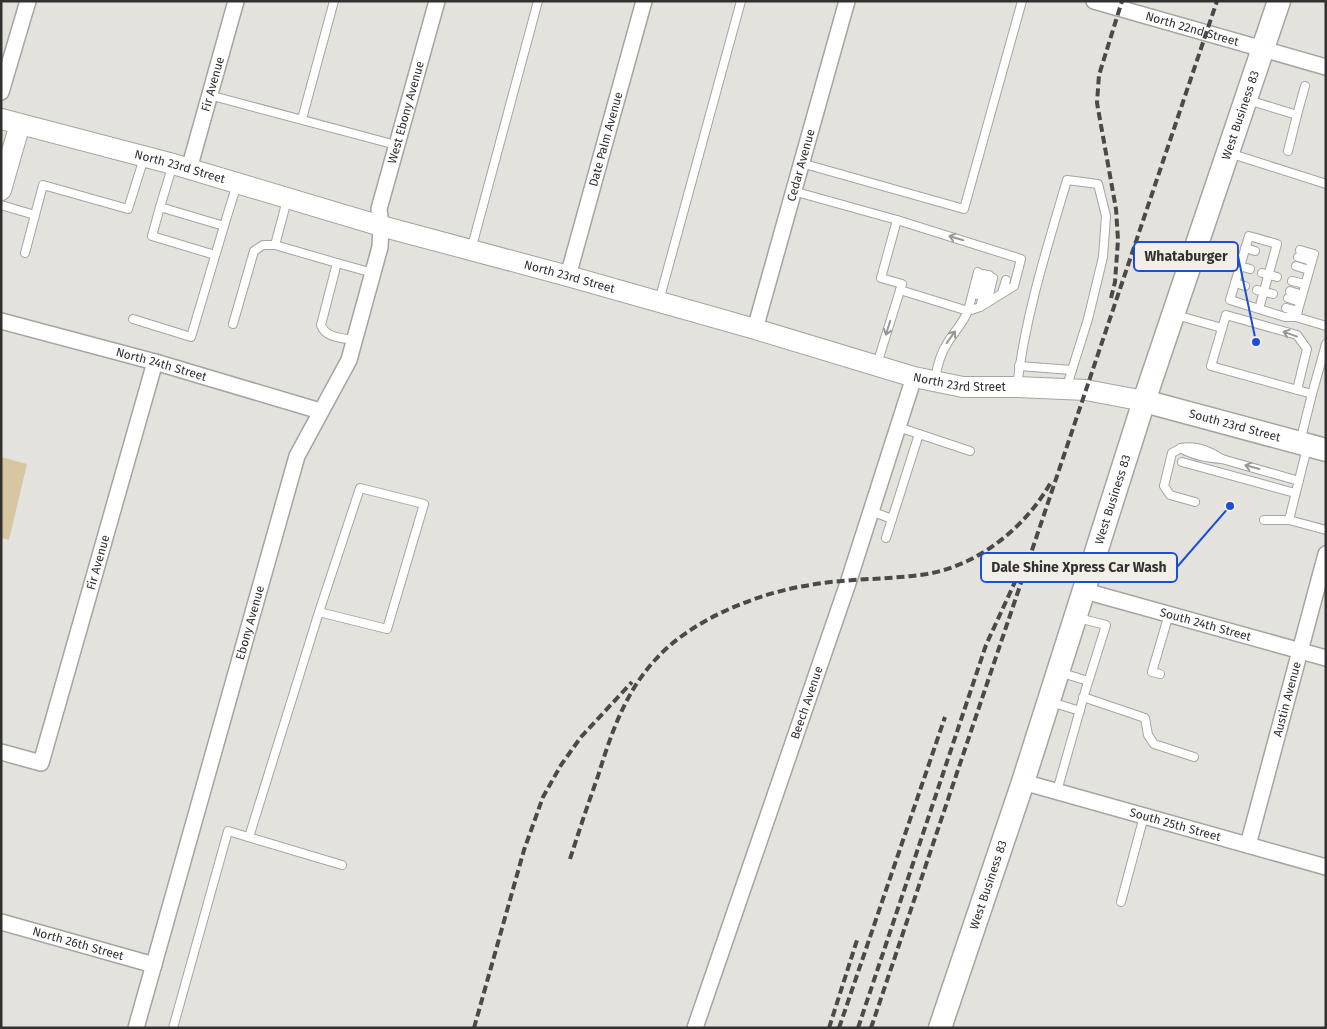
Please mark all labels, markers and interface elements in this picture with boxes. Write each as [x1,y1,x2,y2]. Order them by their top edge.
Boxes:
street label: North 22nd Street [1144,9,1241,49]
street label: Fir Avenue [198,55,227,113]
street label: West Ebony Avenue [385,59,427,165]
street label: West Business 83 [1219,69,1262,162]
street label: Date Palm Avenue [586,90,626,188]
street label: Cedar Avenue [784,128,818,203]
street label: North 23rd Street [133,147,227,186]
one-way arrow [948,233,964,243]
callout: Whataburger [1134,242,1238,271]
text: Whataburger [1144,248,1228,265]
street label: North 23rd Street [523,258,617,296]
one-way arrow [883,320,893,336]
one-way arrow [1283,329,1298,338]
one-way arrow [946,331,957,344]
street label: North 24th Street [114,345,209,384]
street label: North 23rd Street [912,370,1007,394]
street label: South 23rd Street [1187,406,1283,445]
street label: West Business 83 [1092,453,1133,546]
one-way arrow [1244,462,1260,472]
street label: Fir Avenue [84,533,112,592]
callout: Dale Shine Xpress Car Wash [981,553,1177,582]
text: Dale Shine Xpress Car Wash [991,559,1167,576]
street label: Ebony Avenue [233,584,267,661]
street label: South 24th Street [1158,605,1253,644]
street label: Austin Avenue [1270,660,1304,738]
street label: Beech Avenue [788,664,826,741]
street label: South 25th Street [1128,805,1223,844]
street label: West Business 83 [967,839,1010,931]
street label: North 26th Street [31,924,126,963]

